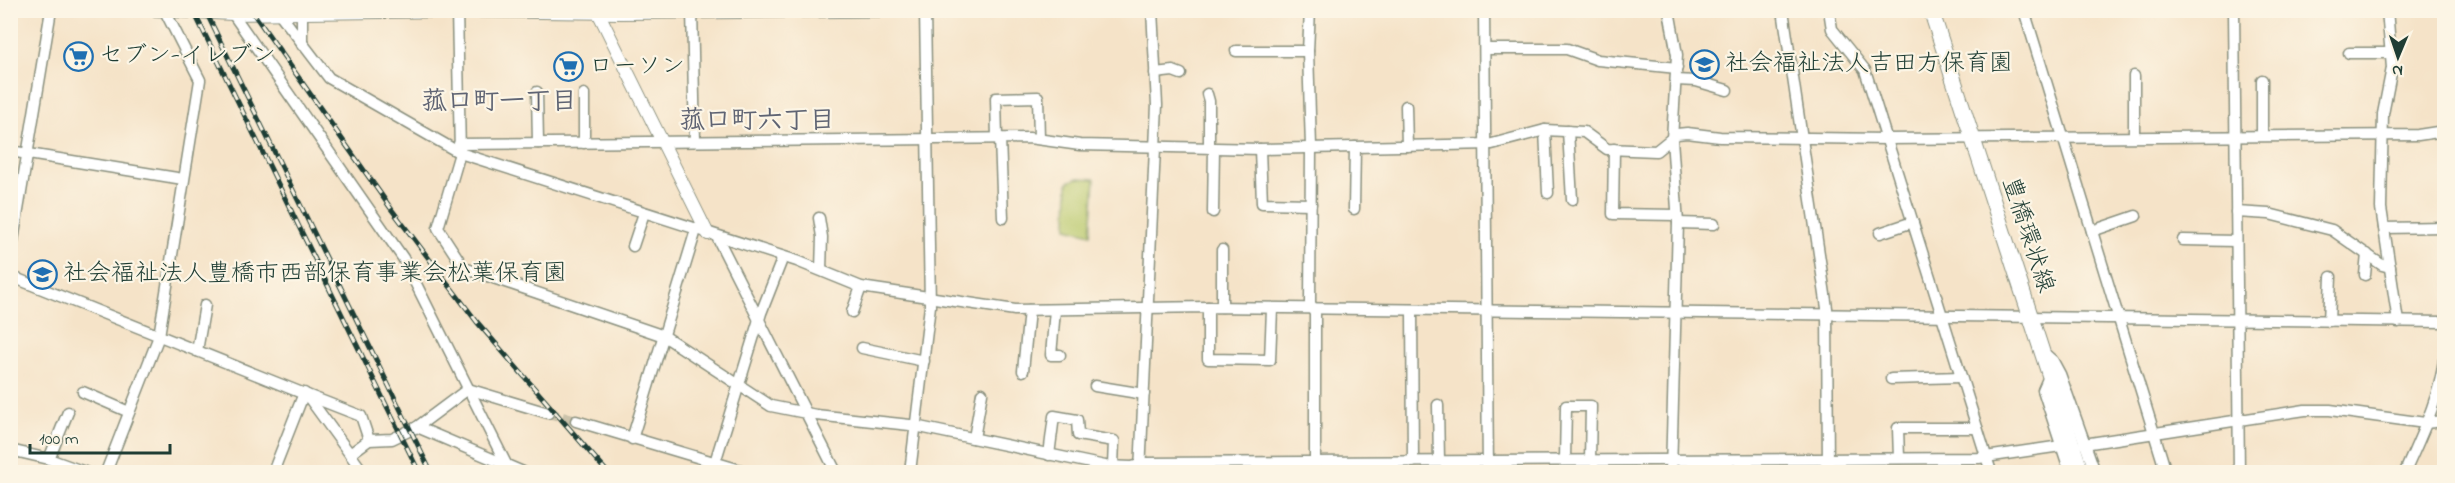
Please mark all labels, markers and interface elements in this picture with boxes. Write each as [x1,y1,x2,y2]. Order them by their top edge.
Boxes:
north arrow [2368,27,2428,87]
place label: セブン-イレブン [99,39,276,74]
supermarket icon: セブン-イレブン [62,40,94,72]
place label: 社会福祉法人吉田方保育園 [1725,47,2013,82]
school or university icon: 社会福祉法人吉田方保育園 [1688,48,1720,80]
place label: ローソン [589,50,685,85]
supermarket icon: ローソン [552,51,584,83]
text: N [2392,58,2403,82]
district label: 菰口町一丁目 [421,84,577,122]
district label: 菰口町六丁目 [679,103,835,141]
street label: 豊橋環状線 [1992,173,2062,297]
place label: 社会福祉法人豊橋市西部保育事業会松葉保育園 [63,257,567,292]
school or university icon: 社会福祉法人豊橋市西部保育事業会松葉保育園 [26,258,58,290]
scale bar [30,417,170,455]
text: 100 m [39,427,79,453]

